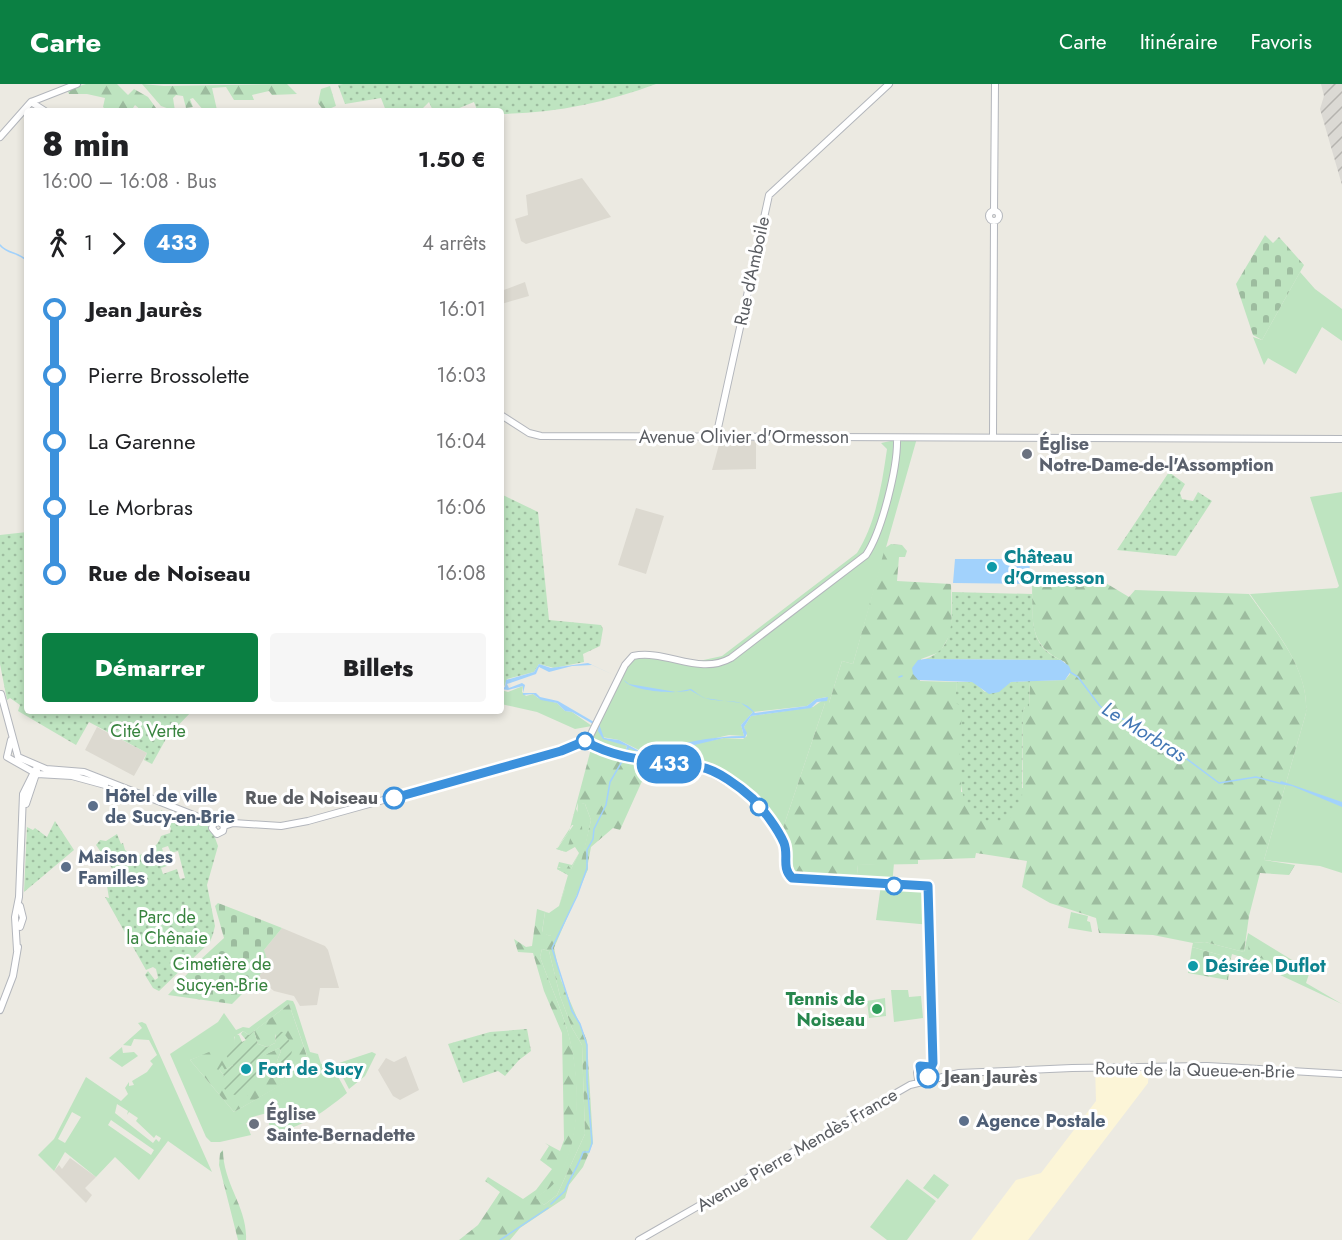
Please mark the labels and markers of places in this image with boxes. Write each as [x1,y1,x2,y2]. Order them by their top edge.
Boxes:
place label: Église Notre-Dame-de-l'Assomption [1039,431,1274,478]
marker: Église Notre-Dame-de-l'Assomption [1020,447,1034,461]
place label: Château d'Ormesson [1004,544,1105,591]
marker: Château d'Ormesson [985,560,999,574]
unlabelled marker [576,732,594,750]
place label: Hôtel de ville de Sucy-en-Brie [105,783,235,830]
place label: Rue de Noiseau [245,785,378,811]
marker: Rue de Noiseau [383,787,405,809]
unlabelled marker [750,798,768,816]
marker: Hôtel de ville de Sucy-en-Brie [86,799,100,813]
place label: Maison des Familles [78,844,173,891]
marker: Maison des Familles [59,860,73,874]
unlabelled marker [885,877,903,895]
place label: Désirée Duflot [1205,953,1326,979]
marker: Désirée Duflot [1186,959,1200,973]
place label: Tennis de Noiseau [786,986,865,1033]
marker: Tennis de Noiseau [870,1002,884,1016]
place label: Fort de Sucy [258,1056,364,1082]
marker: Fort de Sucy [239,1062,253,1076]
place label: Jean Jaurès [941,1064,1037,1090]
marker: Jean Jaurès [917,1066,939,1088]
place label: Église Sainte-Bernadette [266,1101,415,1148]
place label: Agence Postale [975,1108,1106,1134]
marker: Agence Postale [957,1114,971,1128]
marker: Église Sainte-Bernadette [247,1117,261,1131]

